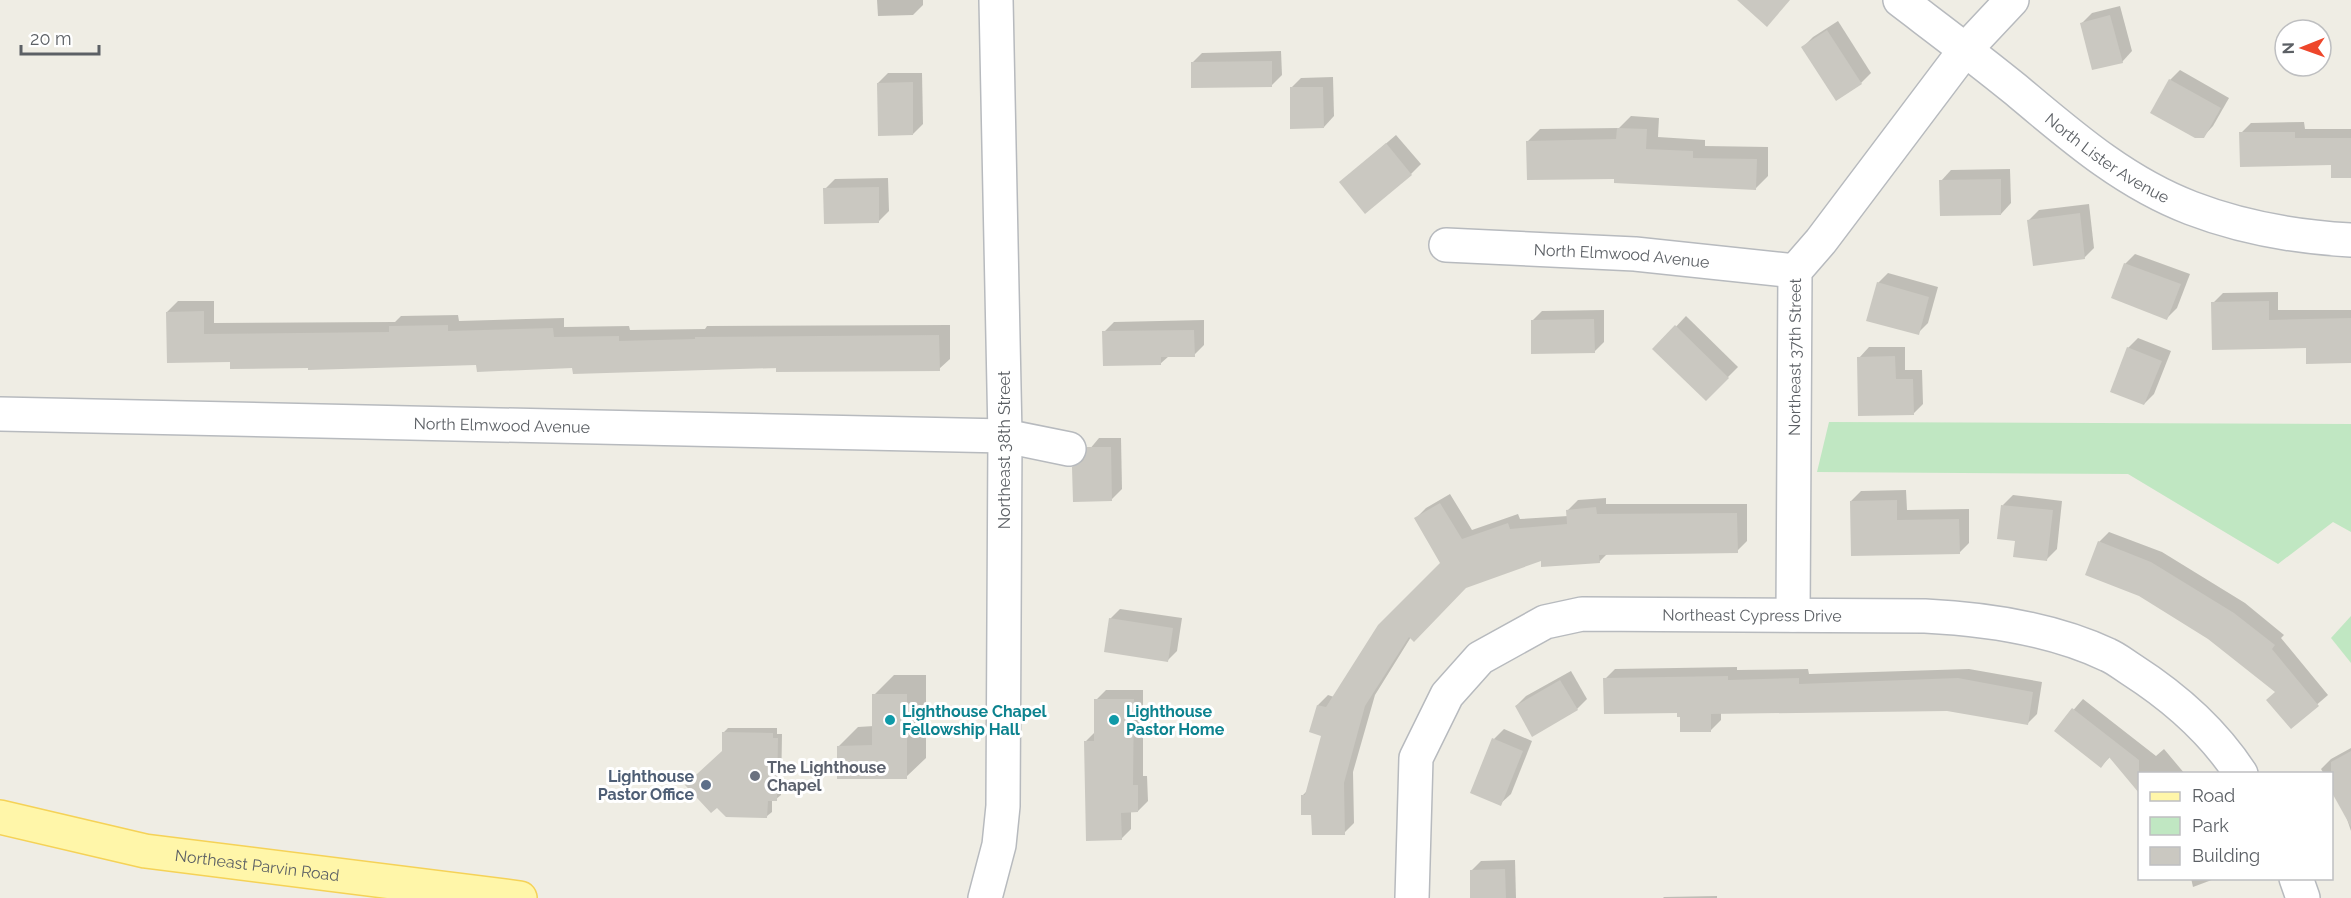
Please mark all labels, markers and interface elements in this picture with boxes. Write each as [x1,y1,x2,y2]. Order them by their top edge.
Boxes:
scale bar [21,18,99,56]
north arrow [2273,18,2333,78]
text: 20 m [30,28,72,49]
text: N [2279,42,2298,55]
street label: North Lister Avenue [2041,109,2172,207]
street label: North Elmwood Avenue [1533,240,1710,272]
street label: Northeast 37th Street [1785,277,1805,436]
street label: Northeast 38th Street [995,370,1014,529]
street label: North Elmwood Avenue [414,414,590,437]
street label: Northeast Cypress Drive [1662,605,1842,626]
place label: Lighthouse Chapel Fellowship Hall [902,702,1047,739]
place label: Lighthouse Pastor Home [1126,702,1225,739]
marker: Lighthouse Chapel Fellowship Hall [883,713,897,727]
marker: Lighthouse Pastor Home [1107,713,1121,727]
place label: The Lighthouse Chapel [767,758,886,795]
place label: Lighthouse Pastor Office [598,767,694,804]
marker: The Lighthouse Chapel [748,769,762,783]
legend [2138,772,2333,880]
marker: Lighthouse Pastor Office [699,778,713,792]
text: Road [2192,785,2235,806]
text: Park [2192,815,2229,836]
text: Building [2192,845,2260,866]
street label: Northeast Parvin Road [174,846,340,885]

